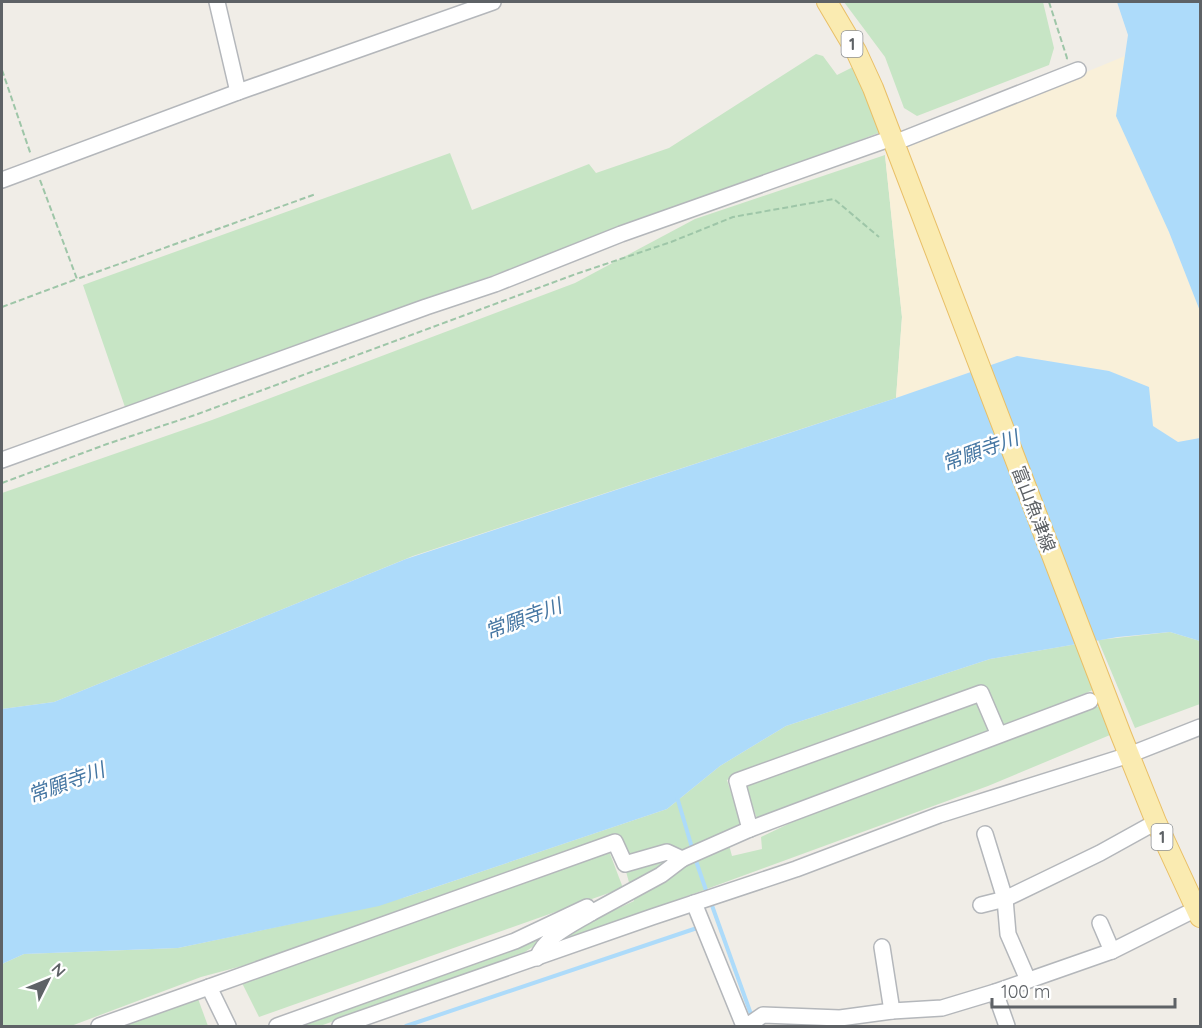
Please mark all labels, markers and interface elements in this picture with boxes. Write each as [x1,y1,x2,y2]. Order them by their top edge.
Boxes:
road number: 1 [842,31,862,57]
water label: 常願寺川 [938,424,1024,475]
street label: 富山魚津線 [1007,463,1061,555]
water label: 常願寺川 [481,592,567,643]
water label: 常願寺川 [24,756,110,807]
road number: 1 [1152,824,1172,850]
north arrow [18,950,78,1010]
text: N [48,959,70,981]
scale bar [992,971,1175,1009]
text: 100 m [1001,980,1050,1003]

